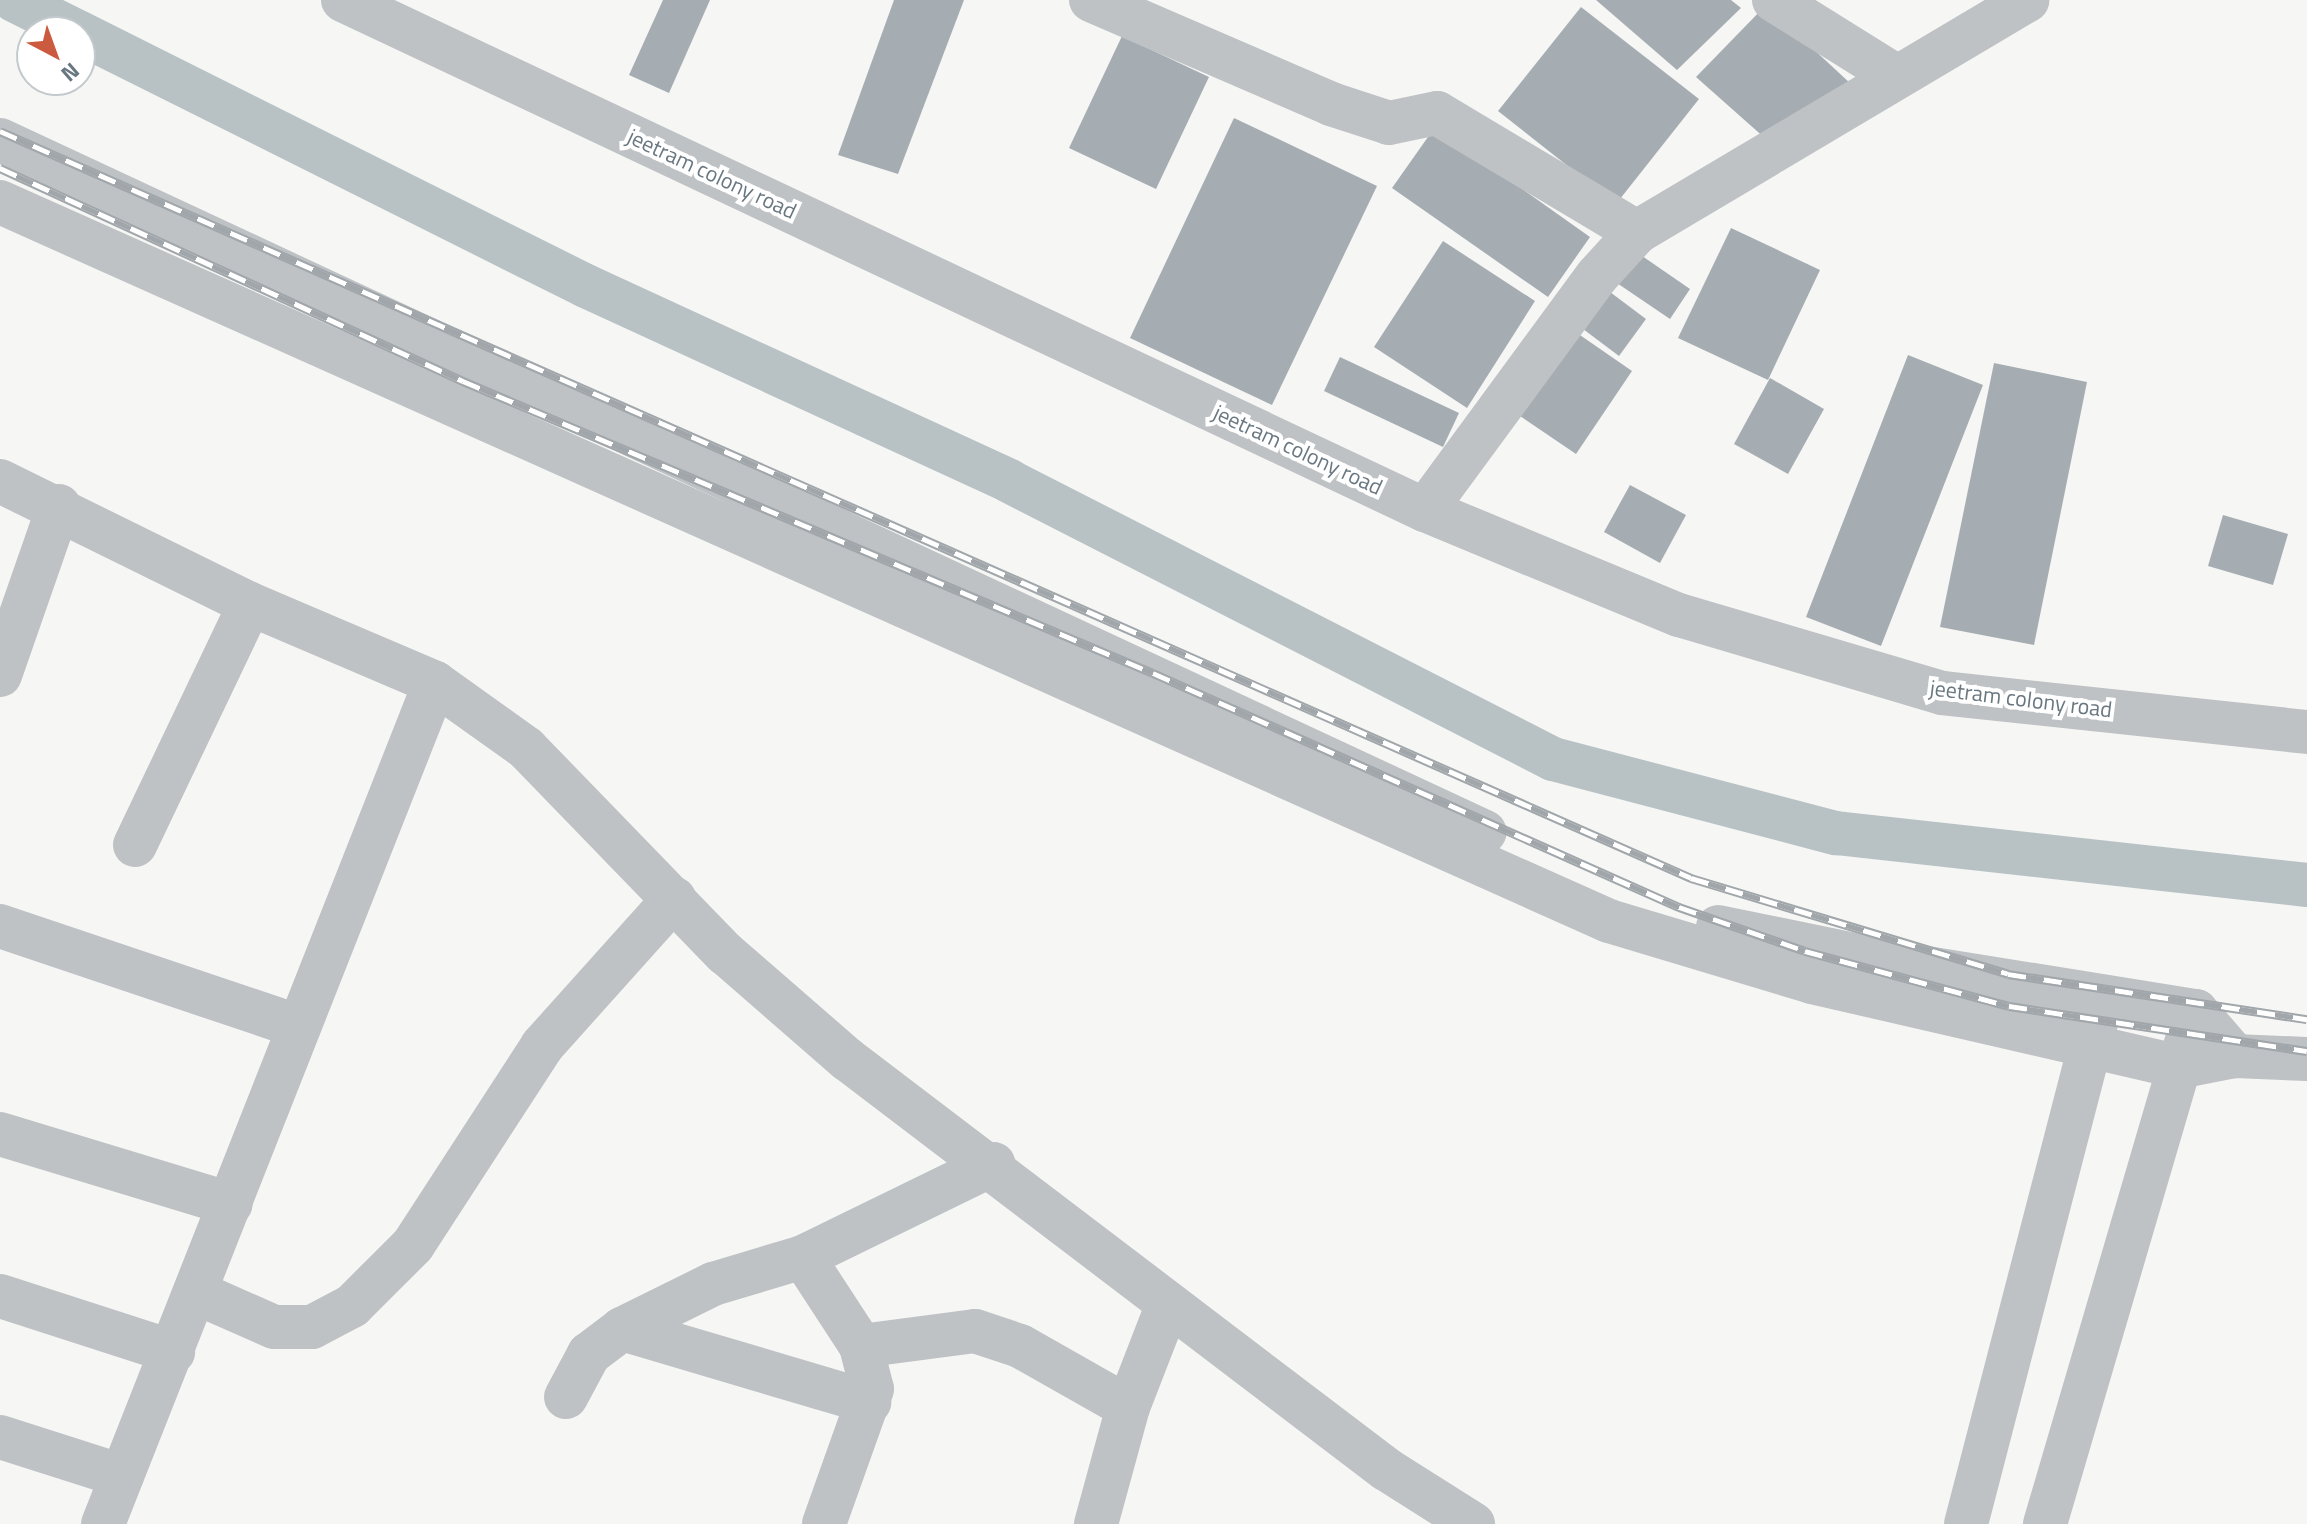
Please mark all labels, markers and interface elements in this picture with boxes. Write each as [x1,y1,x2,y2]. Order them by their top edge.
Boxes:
north arrow [16,16,96,96]
text: N [54,55,87,90]
street label: jeetram colony road [623,123,801,225]
street label: jeetram colony road [1209,399,1387,501]
street label: jeetram colony road [1928,675,2114,723]

